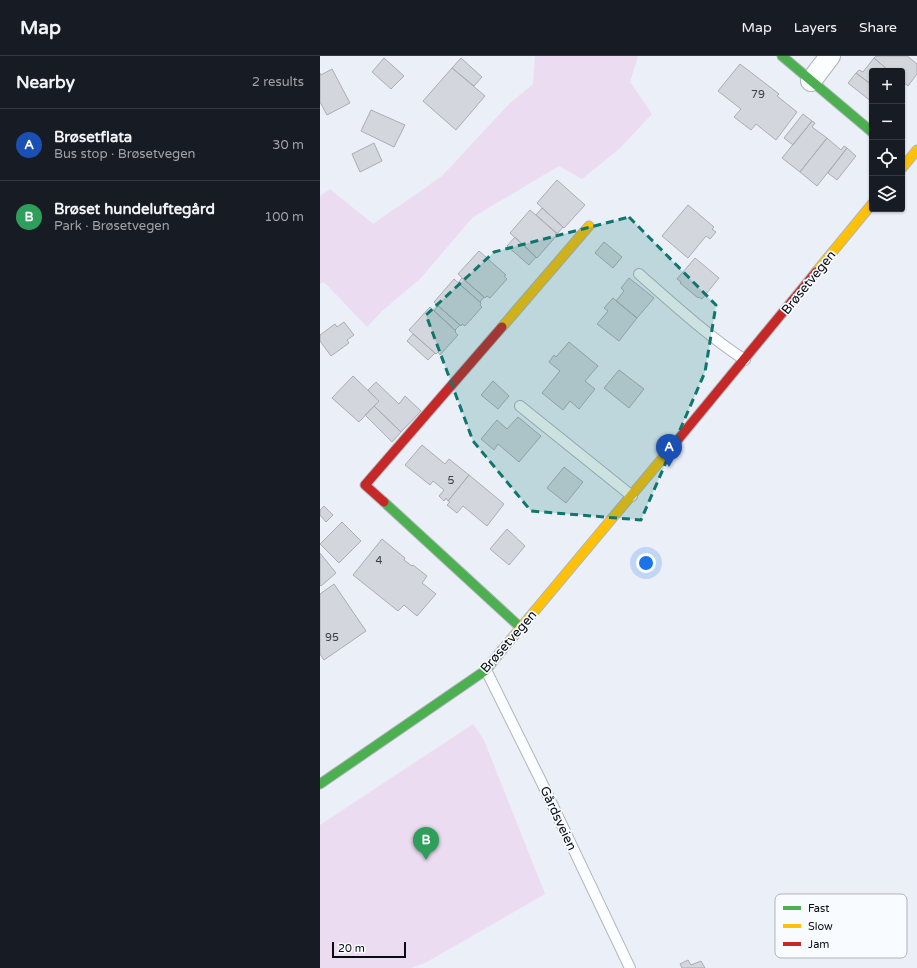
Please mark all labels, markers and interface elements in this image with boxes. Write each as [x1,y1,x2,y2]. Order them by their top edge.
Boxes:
text: Map [20,17,61,39]
text: Map [742,19,772,36]
text: Layers [794,19,837,36]
text: Share [859,19,897,36]
map controls [869,68,905,212]
button: + [869,68,905,104]
text: Nearby [16,72,75,93]
text: 2 results [252,74,304,90]
house number: 79 [751,88,765,101]
button: − [869,104,905,140]
text: Brøsetflata [54,128,132,146]
text: A [24,137,34,153]
text: 30 m [272,137,304,153]
button: locate [869,140,905,176]
text: Bus stop · Brøsetvegen [54,146,196,162]
button: layers [869,176,905,212]
text: Brøset hundeluftegård [54,200,215,218]
text: B [24,209,34,225]
text: 100 m [264,209,304,225]
text: Park · Brøsetvegen [54,218,170,234]
street label: Brøsetvegen [778,247,839,318]
pin: A [656,434,682,467]
house number: 5 [448,474,455,487]
your location [636,553,656,573]
house number: 4 [376,554,383,567]
street label: Brøsetvegen [477,607,540,676]
house number: 95 [325,631,339,644]
street label: Gårdsveien [536,784,580,853]
pin: B [413,827,439,860]
legend [775,894,907,958]
text: Fast [808,902,829,915]
text: Slow [808,920,833,933]
text: Jam [808,938,829,951]
scale bar [332,940,406,959]
text: 20 m [338,942,365,955]

